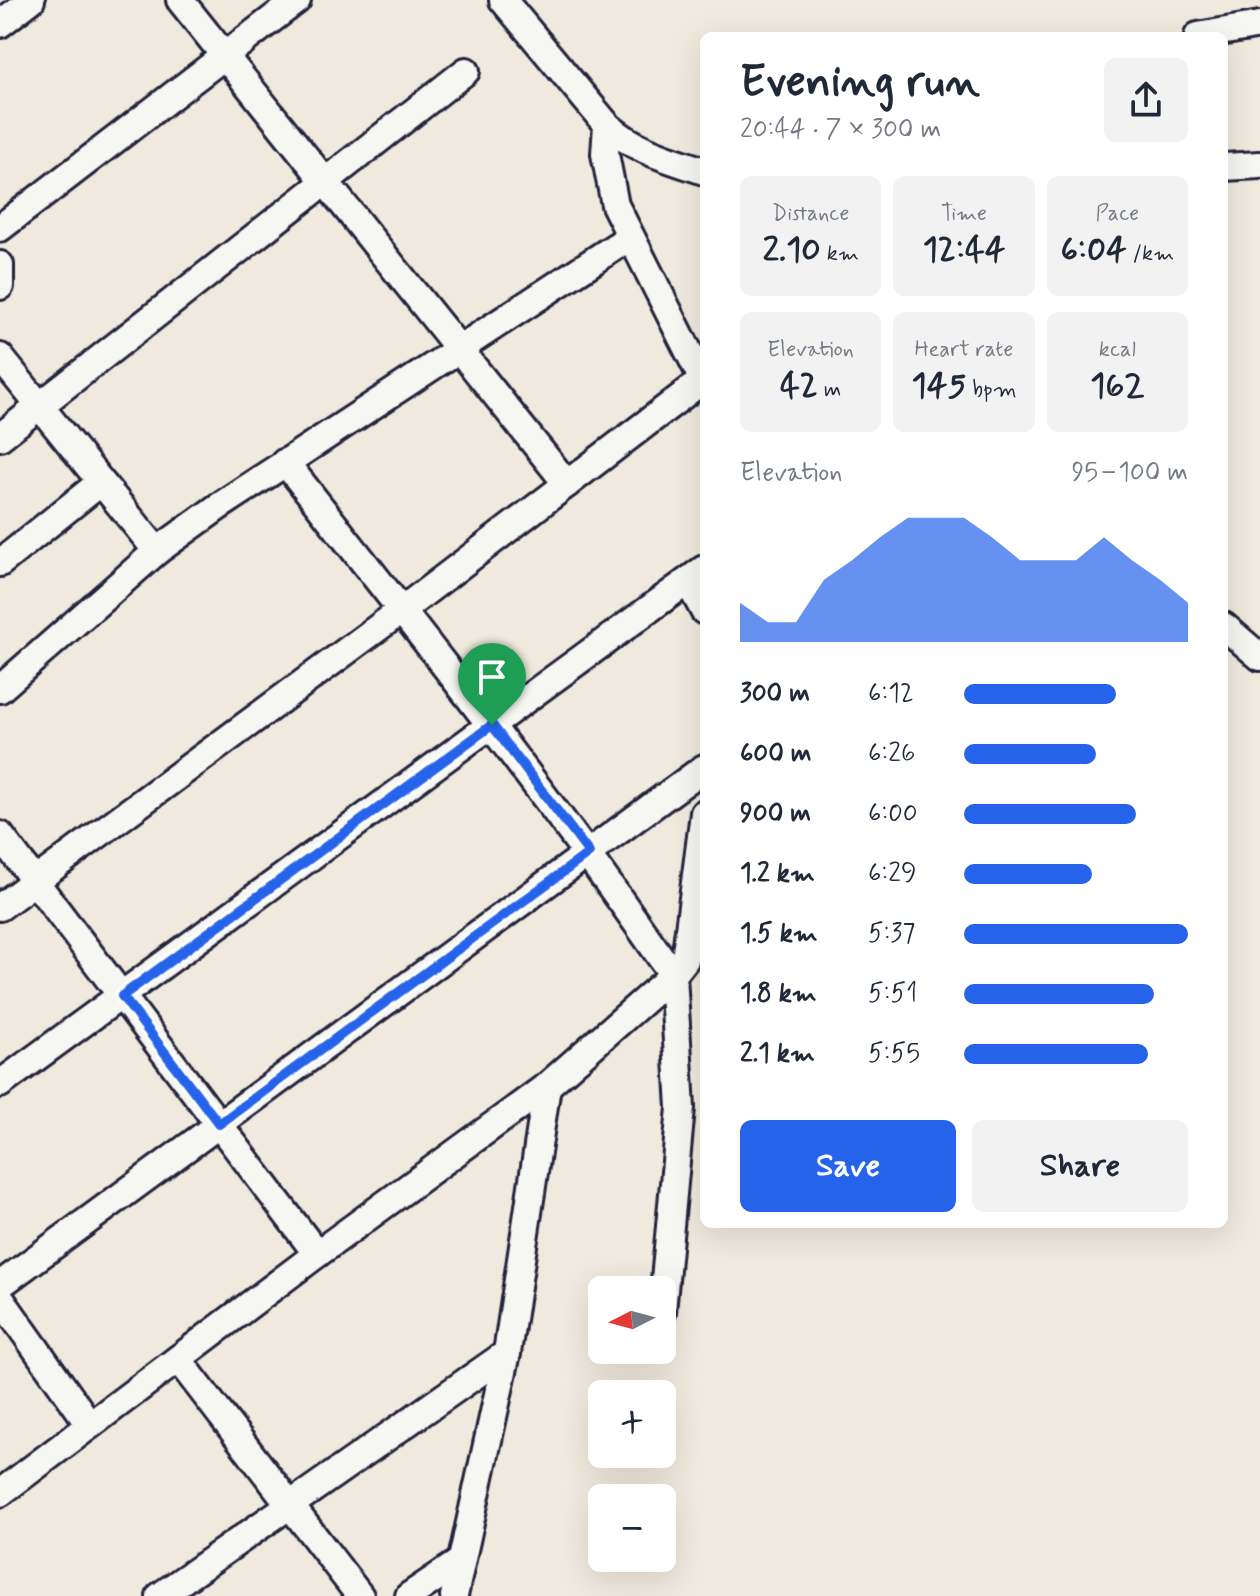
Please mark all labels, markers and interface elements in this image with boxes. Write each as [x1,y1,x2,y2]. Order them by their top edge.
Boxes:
text: Evening run [740,54,980,112]
button: share [1104,58,1188,142]
text: 20:44 · 7 × 300 m [740,113,941,147]
text: Distance [772,200,849,228]
text: Time [941,200,987,228]
text: Pace [1095,200,1139,228]
text: 2.10 [762,228,821,273]
text: 12:44 [923,228,1005,273]
text: 6:04 [1060,228,1127,273]
text: km [821,240,859,268]
text: /km [1127,240,1174,268]
text: Elevation [767,336,854,364]
text: Heart rate [915,336,1013,364]
text: kcal [1099,336,1136,364]
text: 42 [780,364,818,409]
text: 145 [911,364,966,409]
text: 162 [1090,364,1144,409]
text: m [818,376,841,404]
text: bpm [966,376,1016,404]
text: Elevation [740,456,842,490]
text: 95–100 m [1072,456,1188,490]
pin [458,643,526,725]
icon: arrive [470,655,514,699]
text: 300 m [740,677,810,711]
text: 6:12 [868,677,914,711]
text: 600 m [740,737,812,771]
text: 6:26 [868,737,915,771]
text: 900 m [740,797,811,831]
text: 6:00 [868,797,918,831]
text: 1.2 km [740,857,815,891]
text: 6:29 [868,857,917,891]
text: 1.5 km [740,917,818,951]
text: 5:37 [868,917,915,951]
text: 1.8 km [740,977,817,1011]
text: 5:51 [868,977,917,1011]
text: 2.1 km [740,1037,815,1071]
text: 5:55 [868,1037,920,1071]
button: Save [740,1120,956,1212]
button: Share [972,1120,1188,1212]
north arrow [588,1276,676,1364]
map controls [588,1276,676,1572]
button: + [588,1380,676,1468]
button: − [588,1484,676,1572]

